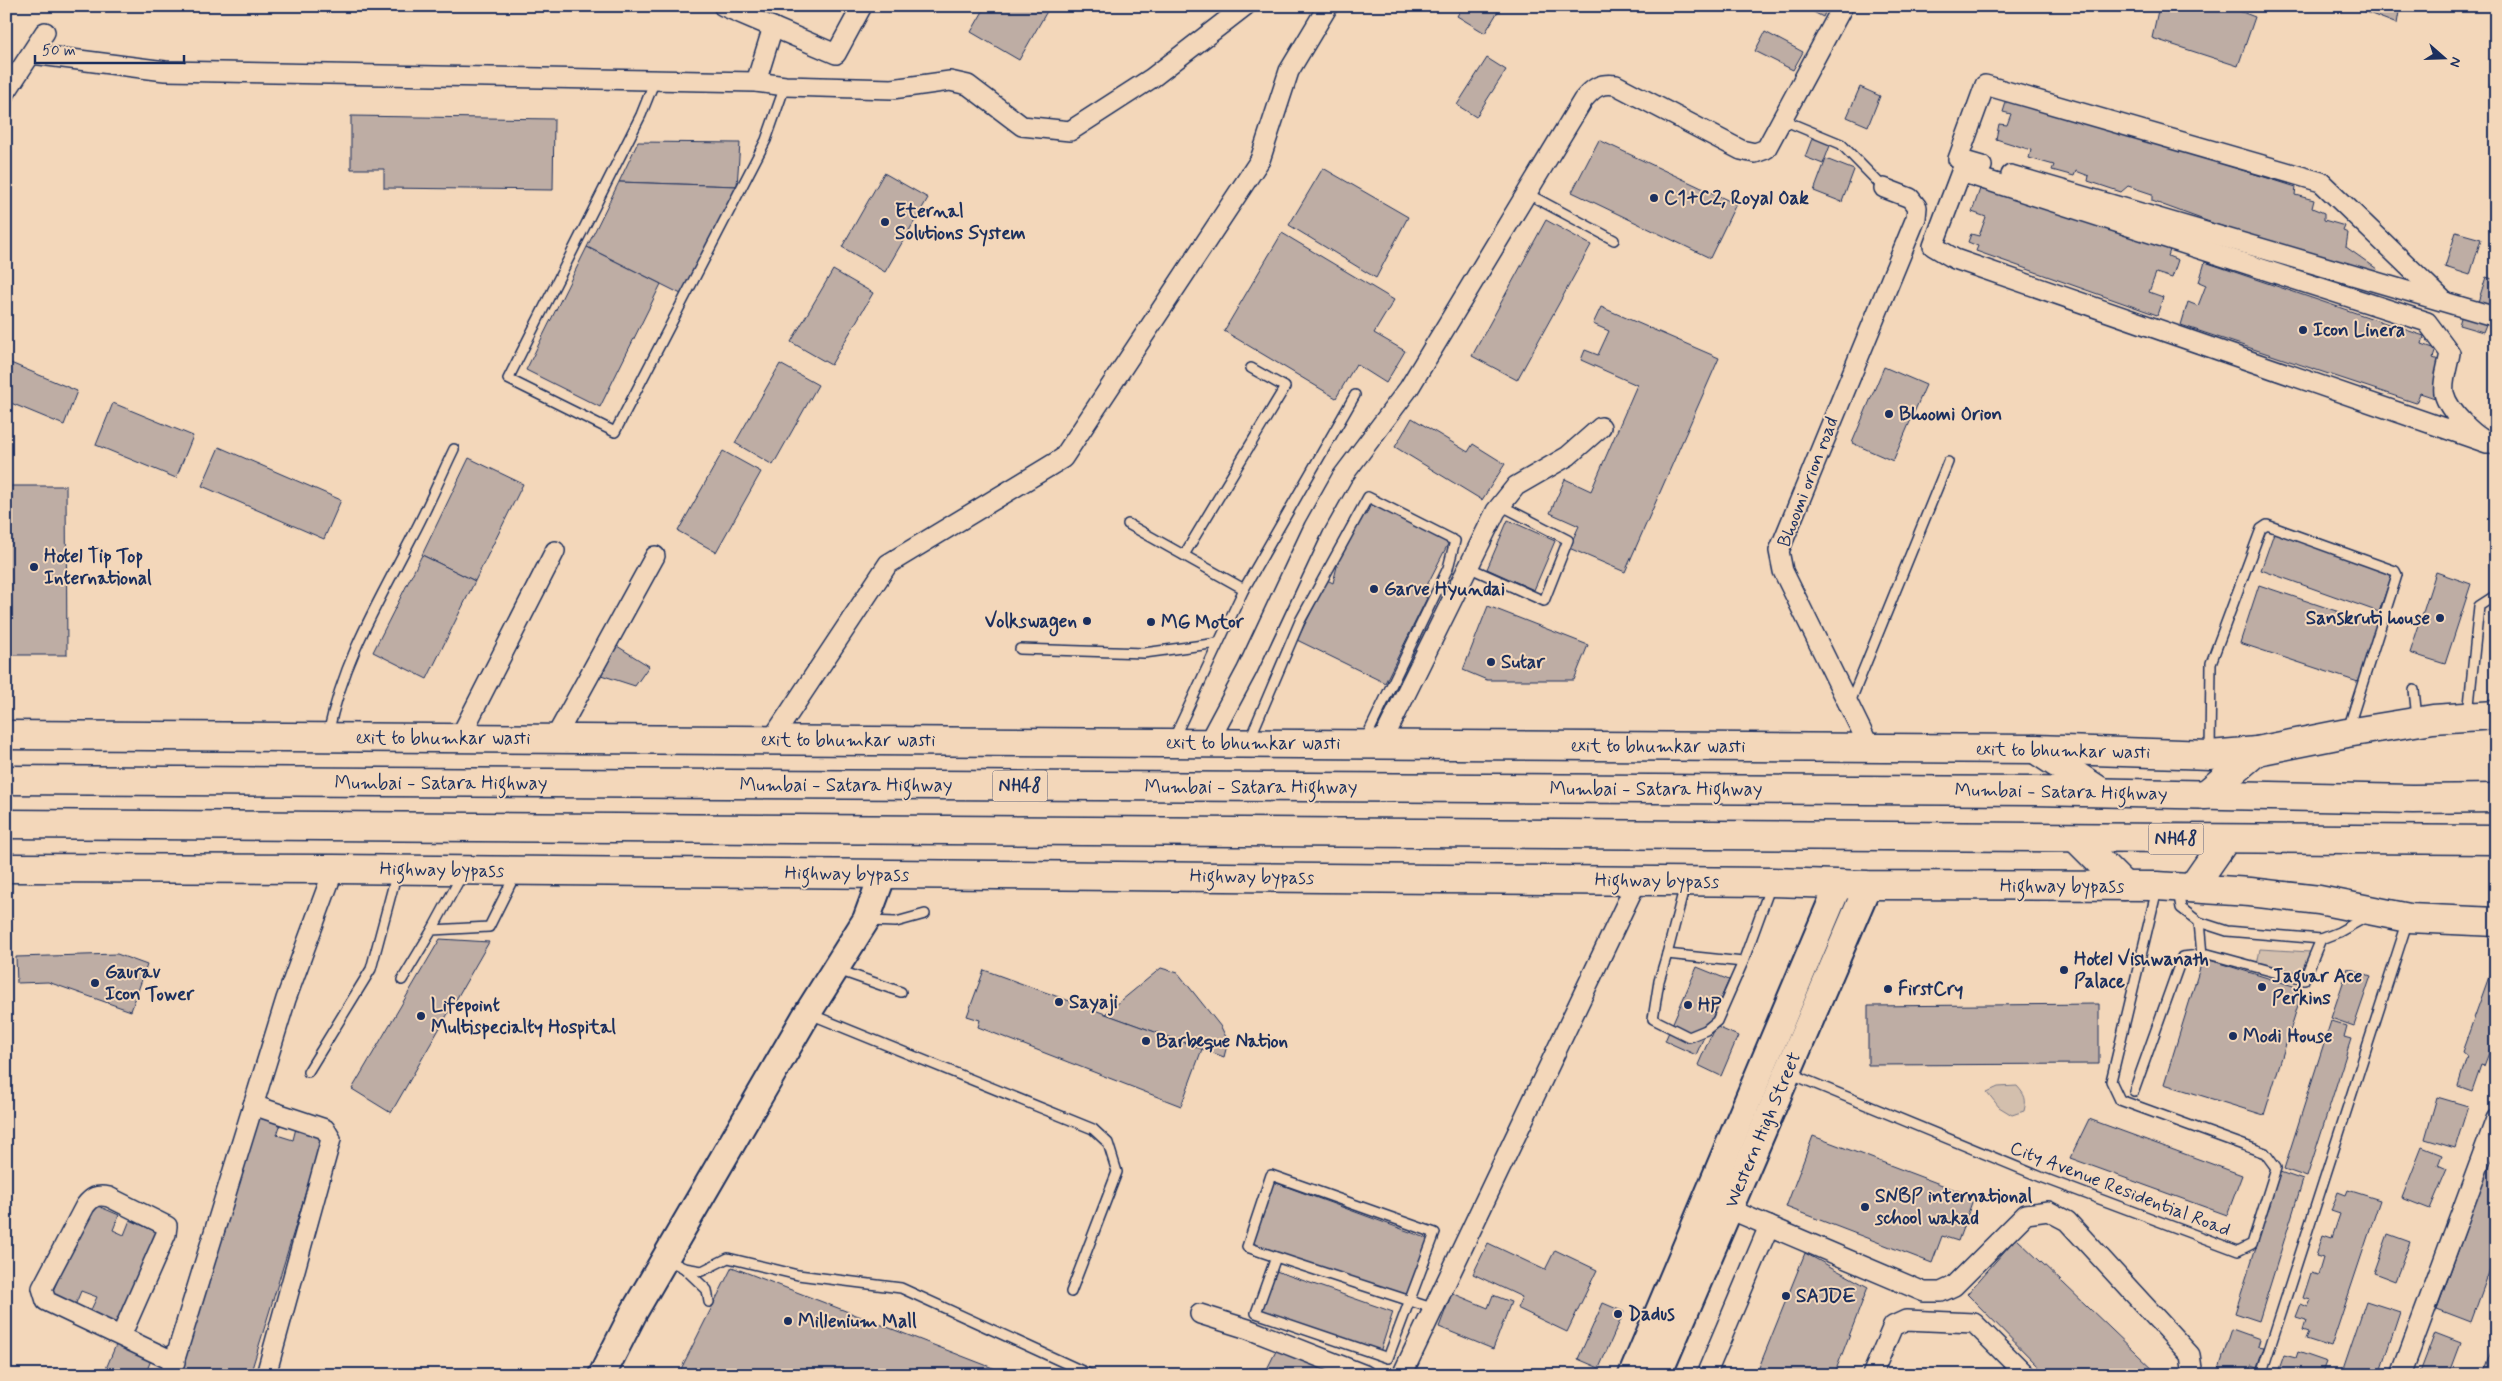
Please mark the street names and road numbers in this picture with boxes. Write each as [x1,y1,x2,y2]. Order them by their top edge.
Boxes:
street label: Bhoomi orion road [1772,413,1844,551]
street label: exit to bhumkar wasti [355,726,531,751]
street label: exit to bhumkar wasti [760,728,936,753]
street label: exit to bhumkar wasti [1165,731,1341,756]
street label: exit to bhumkar wasti [1570,734,1746,759]
street label: exit to bhumkar wasti [1975,737,2151,765]
road number: NH48 [992,770,1048,801]
street label: Mumbai - Satara Highway [335,771,547,799]
street label: Mumbai - Satara Highway [740,773,952,801]
street label: Mumbai - Satara Highway [1145,775,1357,803]
street label: Mumbai - Satara Highway [1550,777,1762,805]
street label: Mumbai - Satara Highway [1954,778,2168,809]
road number: NH48 [2148,824,2204,854]
street label: Highway bypass [379,856,505,887]
street label: Highway bypass [784,860,910,891]
street label: Highway bypass [1189,863,1315,894]
street label: Highway bypass [1594,867,1720,898]
street label: Highway bypass [2000,874,2125,902]
street label: Western High Street [1719,1048,1808,1212]
street label: City Avenue Residential Road [2006,1135,2234,1243]

